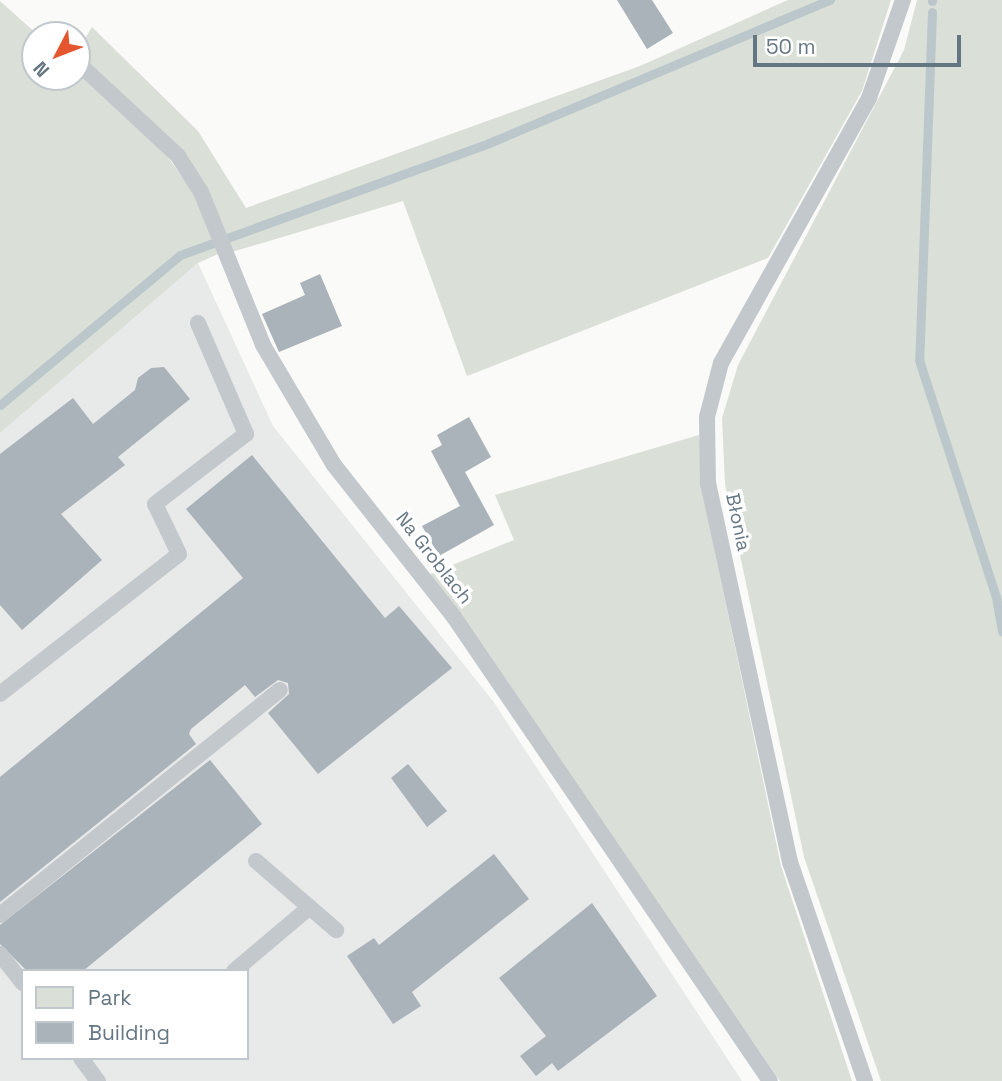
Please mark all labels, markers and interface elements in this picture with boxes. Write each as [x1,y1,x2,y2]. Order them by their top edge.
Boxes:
north arrow [21,21,91,91]
scale bar [757,21,965,65]
text: 50 m [766,33,816,60]
text: N [28,56,55,82]
street label: Błonia [721,491,755,553]
street label: Na Groblach [391,508,477,608]
legend [21,969,248,1060]
text: Park [88,984,132,1011]
text: Building [88,1019,170,1046]

